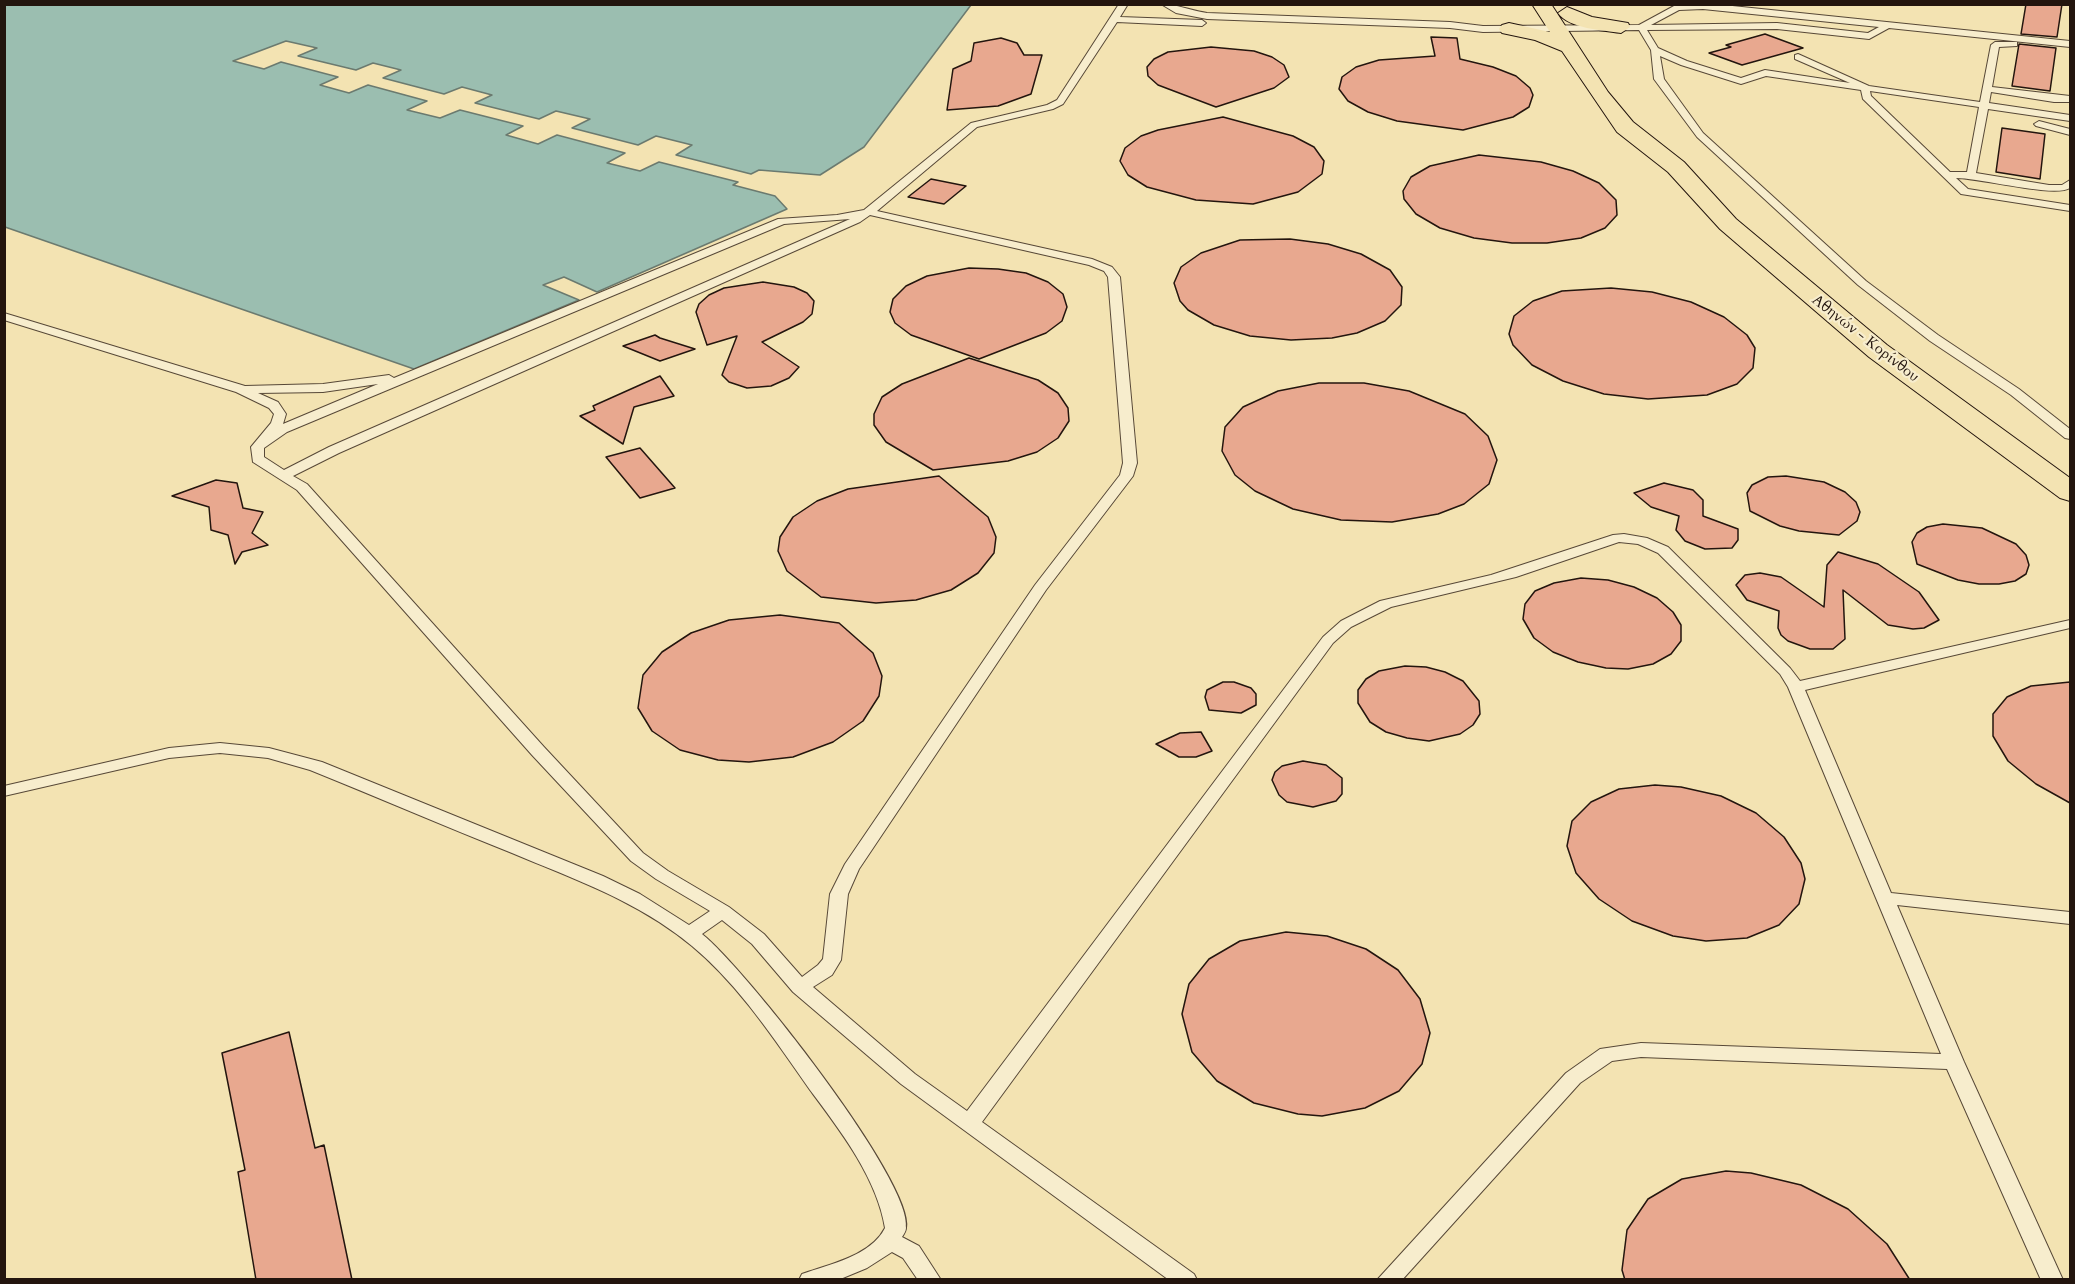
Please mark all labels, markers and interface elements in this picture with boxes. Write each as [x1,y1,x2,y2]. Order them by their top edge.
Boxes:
street label: Αθηνών - Κορίνθου [1808,292,1922,386]

